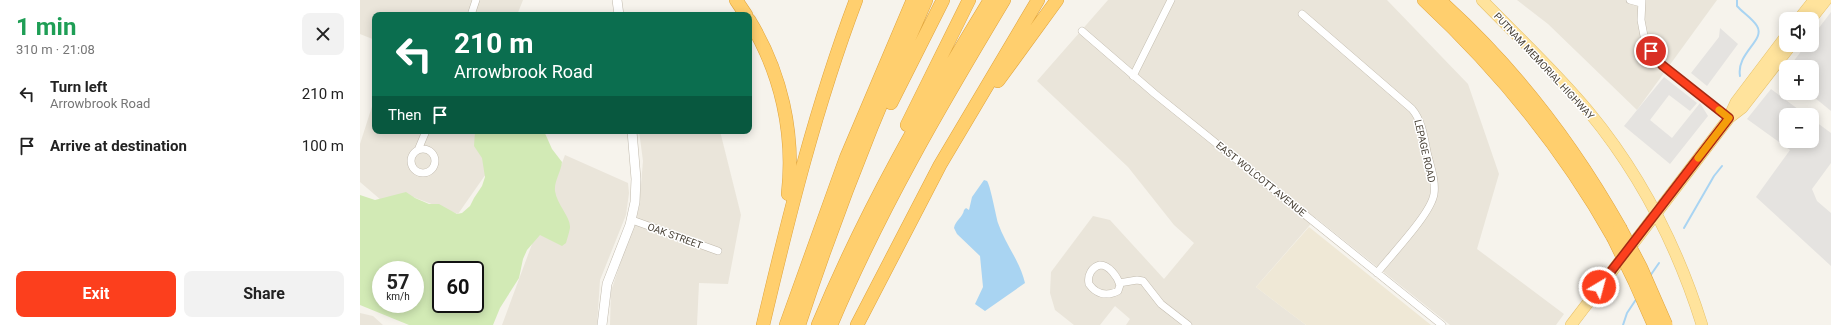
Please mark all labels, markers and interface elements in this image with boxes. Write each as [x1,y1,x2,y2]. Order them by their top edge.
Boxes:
street label: PUTNAM MEMORIAL HIGHWAY [1492,10,1596,122]
map controls [1779,12,1819,148]
button: sound [1779,12,1819,52]
text: 1 min [16,13,76,41]
button: close [302,13,344,55]
text: 210 m [454,27,533,60]
icon: left [388,28,440,80]
pin [1634,34,1668,68]
icon: arrive [1640,40,1662,62]
text: 310 m · 21:08 [16,42,95,57]
button: + [1779,60,1819,100]
text: Arrowbrook Road [454,61,593,82]
text: Turn left [50,78,107,96]
icon: left [16,83,38,105]
text: 210 m [302,85,344,103]
text: Arrowbrook Road [50,96,150,111]
icon: arrive [429,104,451,126]
text: Then [388,106,421,124]
button: − [1779,108,1819,148]
street label: LEPAGE ROAD [1412,118,1438,184]
icon: arrive [16,135,38,157]
text: Arrive at destination [50,137,187,155]
text: 100 m [302,137,344,155]
street label: EAST WOLCOTT AVENUE [1214,139,1308,219]
street label: OAK STREET [646,221,704,251]
speed limit sign: 60 [432,261,484,313]
position arrow [1578,266,1620,308]
text: 57 [387,270,409,294]
button: Exit [16,271,176,317]
button: Share [184,271,344,317]
text: km/h [386,291,410,302]

